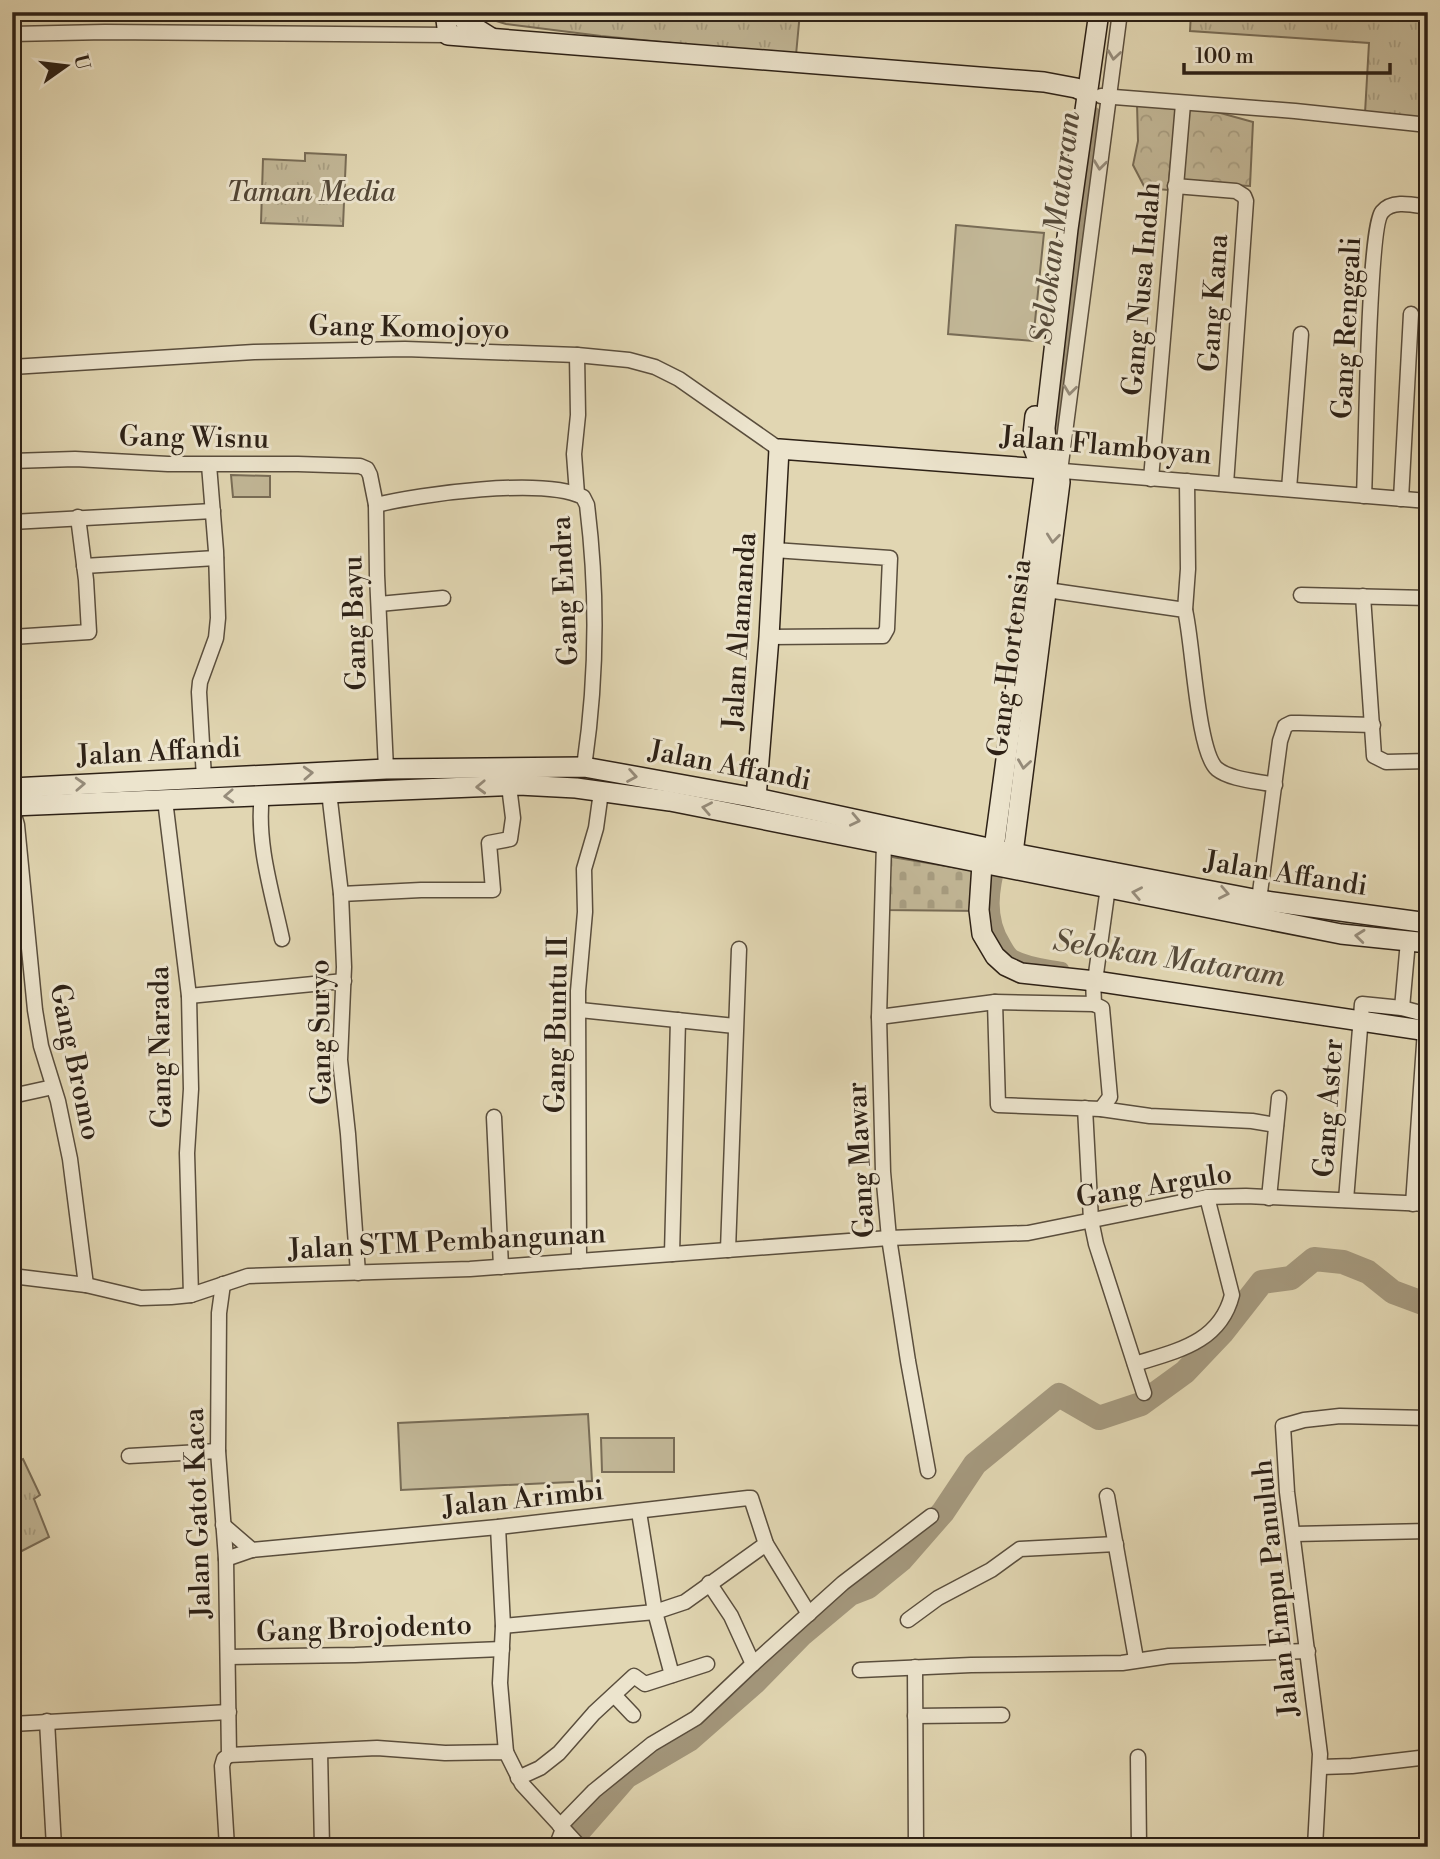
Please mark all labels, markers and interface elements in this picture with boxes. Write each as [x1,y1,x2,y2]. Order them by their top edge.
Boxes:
north arrow [32,32,102,102]
scale bar [1184,32,1391,76]
text: 100 m [1195,44,1254,70]
one-way arrow [1107,49,1122,61]
text: U [68,52,95,72]
water label: Selokan Mataram [1023,109,1089,347]
one-way arrow [1092,159,1107,171]
park label: Taman Media [226,175,396,210]
street label: Gang Nusa Indah [1115,180,1169,397]
street label: Gang Kana [1192,232,1236,373]
street label: Gang Renggali [1325,236,1369,420]
street label: Gang Komojoyo [308,309,510,347]
one-way arrow [1063,384,1078,396]
street label: Gang Wisnu [119,419,269,457]
street label: Jalan Flamboyan [998,419,1213,473]
street label: Gang Endra [544,514,586,667]
street label: Jalan Alamanda [716,530,764,732]
one-way arrow [1046,532,1061,544]
street label: Gang Bayu [335,555,375,691]
street label: Gang Hortensia [981,556,1040,759]
street label: Jalan Affandi [75,730,242,774]
street label: Jalan Affandi [645,733,814,799]
one-way arrow [1017,758,1032,770]
one-way arrow [302,765,313,780]
one-way arrow [626,767,638,782]
one-way arrow [75,777,86,792]
one-way arrow [475,779,486,794]
one-way arrow [224,789,235,804]
one-way arrow [701,802,713,817]
one-way arrow [849,811,861,826]
street label: Jalan Affandi [1201,844,1370,904]
one-way arrow [1218,885,1230,900]
one-way arrow [1131,886,1143,901]
water label: Selokan Mataram [1050,922,1288,996]
one-way arrow [1354,929,1365,944]
street label: Gang Buntu II [538,936,576,1114]
street label: Gang Suryo [302,959,340,1105]
street label: Gang Narada [142,965,180,1129]
street label: Gang Bromo [41,980,109,1144]
street label: Gang Aster [1307,1037,1351,1179]
street label: Gang Mawar [839,1081,883,1239]
street label: Gang Argulo [1074,1156,1234,1216]
street label: Jalan STM Pembangunan [286,1216,607,1268]
street label: Jalan Gatot Kaca [177,1406,219,1620]
street label: Jalan Empu Panuluh [1245,1458,1307,1719]
street label: Jalan Arimbi [440,1473,605,1525]
street label: Gang Brojodento [255,1608,473,1650]

